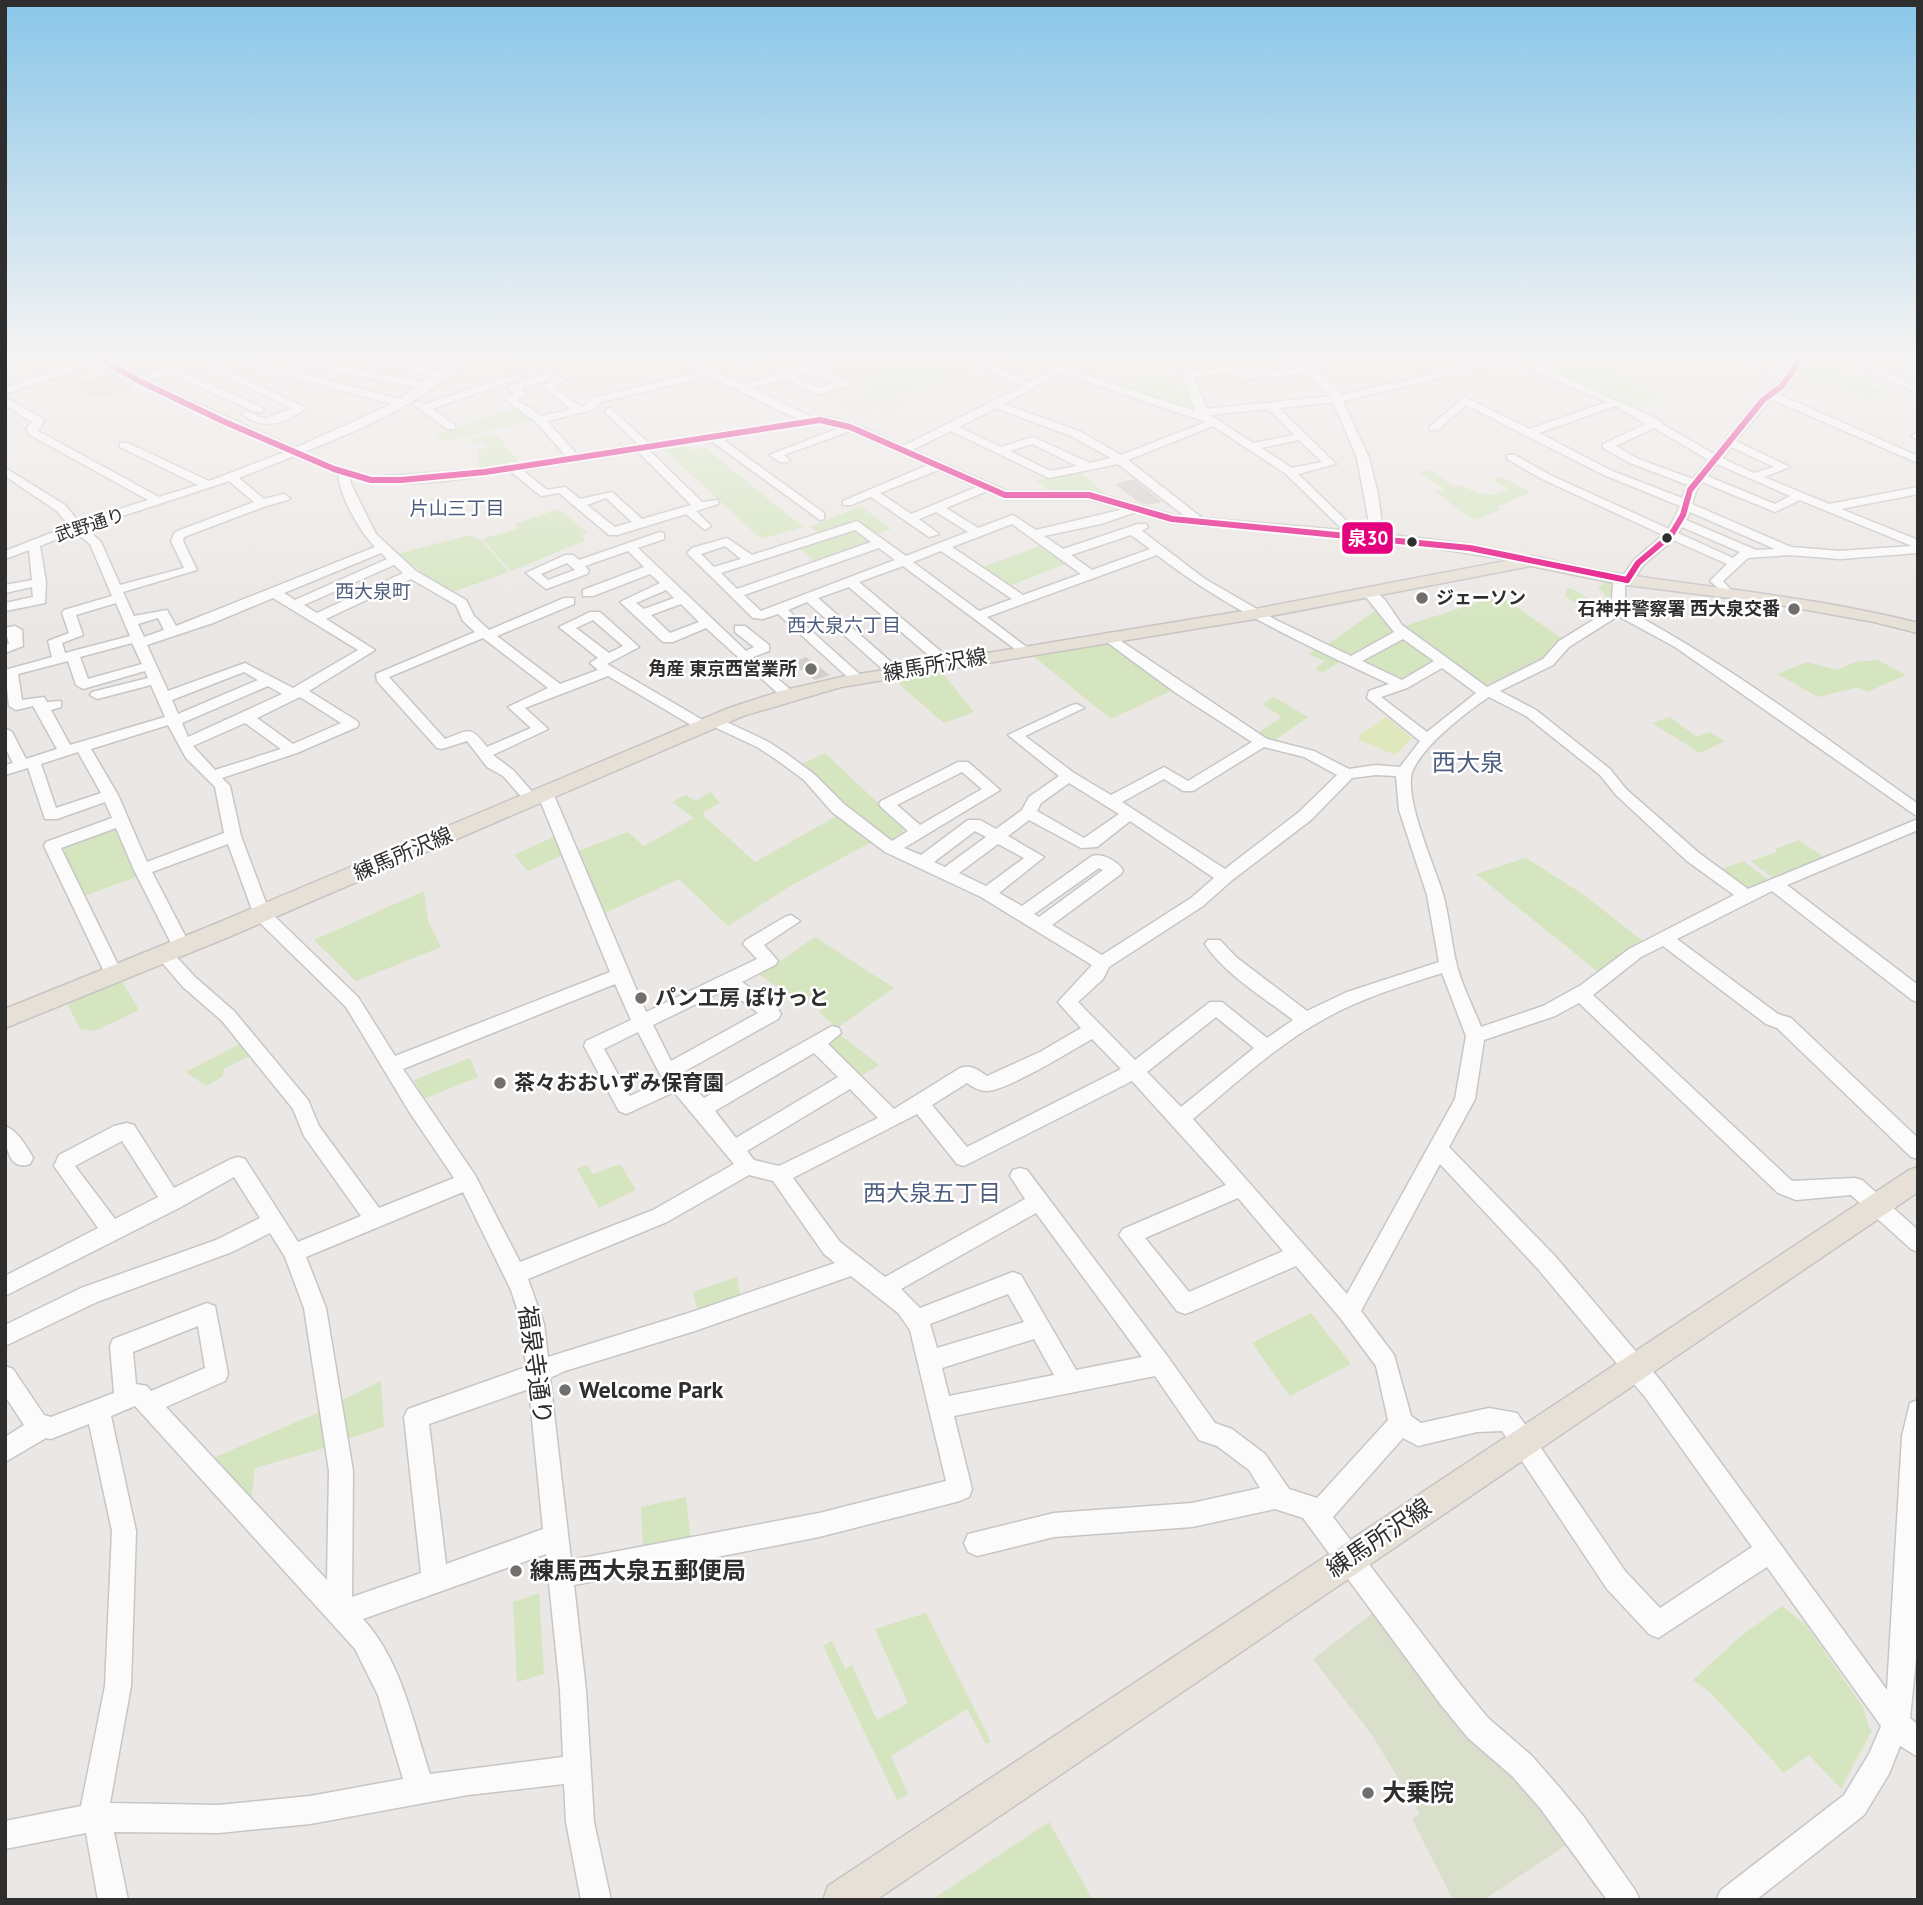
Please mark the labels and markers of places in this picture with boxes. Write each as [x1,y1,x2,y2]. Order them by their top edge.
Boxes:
unlabelled marker [1660,531,1674,545]
unlabelled marker [1405,535,1419,549]
place label: ジェーソン [1436,586,1526,609]
marker: ジェーソン [1414,590,1430,606]
place label: 石神井警察署 西大泉交番 [1577,597,1780,620]
marker: 石神井警察署 西大泉交番 [1786,601,1802,617]
place label: 角産 東京西営業所 [648,657,797,680]
marker: 角産 東京西営業所 [803,661,819,677]
place label: パン工房 ぽけっと [655,984,829,1011]
marker: パン工房 ぽけっと [633,990,649,1006]
place label: 茶々おおいずみ保育園 [514,1069,724,1096]
marker: 茶々おおいずみ保育園 [492,1075,508,1091]
place label: Welcome Park [579,1374,723,1405]
marker: Welcome Park [557,1382,573,1398]
place label: 練馬西大泉五郵便局 [530,1555,746,1586]
marker: 練馬西大泉五郵便局 [508,1563,524,1579]
place label: 大乗院 [1382,1777,1454,1808]
marker: 大乗院 [1360,1785,1376,1801]

